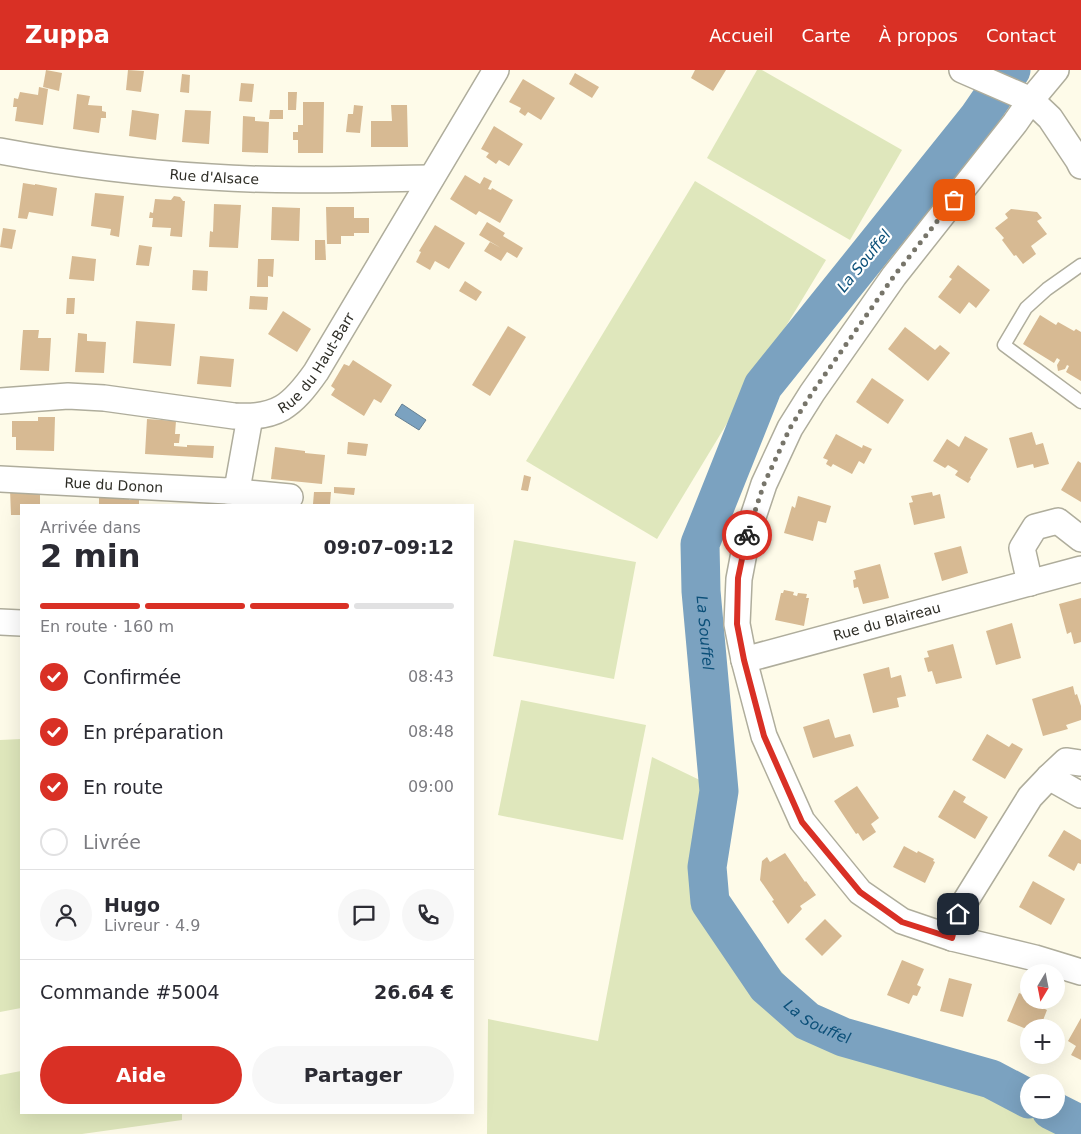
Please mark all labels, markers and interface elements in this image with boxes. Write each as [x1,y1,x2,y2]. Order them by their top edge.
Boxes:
text: Zuppa [25,21,110,49]
text: Accueil [709,25,774,46]
text: Carte [802,25,851,46]
text: À propos [879,25,958,46]
text: Contact [986,25,1056,46]
street label: Rue d'Alsace [169,166,259,187]
pin [933,179,975,221]
icon: bag [940,186,968,214]
water label: La Souffel [833,226,895,296]
street label: Rue du Haut-Barr [275,310,358,417]
street label: Rue du Donon [64,474,164,496]
courier [722,510,772,560]
text: Arrivée dans [40,518,141,537]
icon: bike [733,521,761,549]
text: 09:07–09:12 [324,536,454,558]
text: 2 min [40,537,141,575]
water label: La Souffel [692,595,717,672]
street label: Rue du Blaireau [831,599,942,644]
text: En route · 160 m [40,617,174,636]
icon: check [40,663,68,691]
text: Confirmée [83,666,181,688]
text: 08:43 [408,667,454,686]
icon: check [40,718,68,746]
text: En préparation [83,721,224,743]
text: 08:48 [408,722,454,741]
icon: check [40,773,68,801]
text: En route [83,776,163,798]
text: 09:00 [408,777,454,796]
text: Livrée [83,831,141,853]
button: person [40,889,92,941]
button: chat [338,889,390,941]
button: phone [402,889,454,941]
pin [937,893,979,935]
text: Hugo [104,894,160,916]
icon: home [944,900,972,928]
text: Livreur · 4.9 [104,916,200,935]
north arrow [1020,964,1065,1009]
map controls [1020,964,1065,1119]
text: Commande #5004 [40,981,220,1003]
text: 26.64 € [374,981,454,1003]
water label: La Souffel [780,996,853,1048]
button: + [1020,1019,1065,1064]
button: Aide [40,1046,242,1104]
button: Partager [252,1046,454,1104]
button: − [1020,1074,1065,1119]

